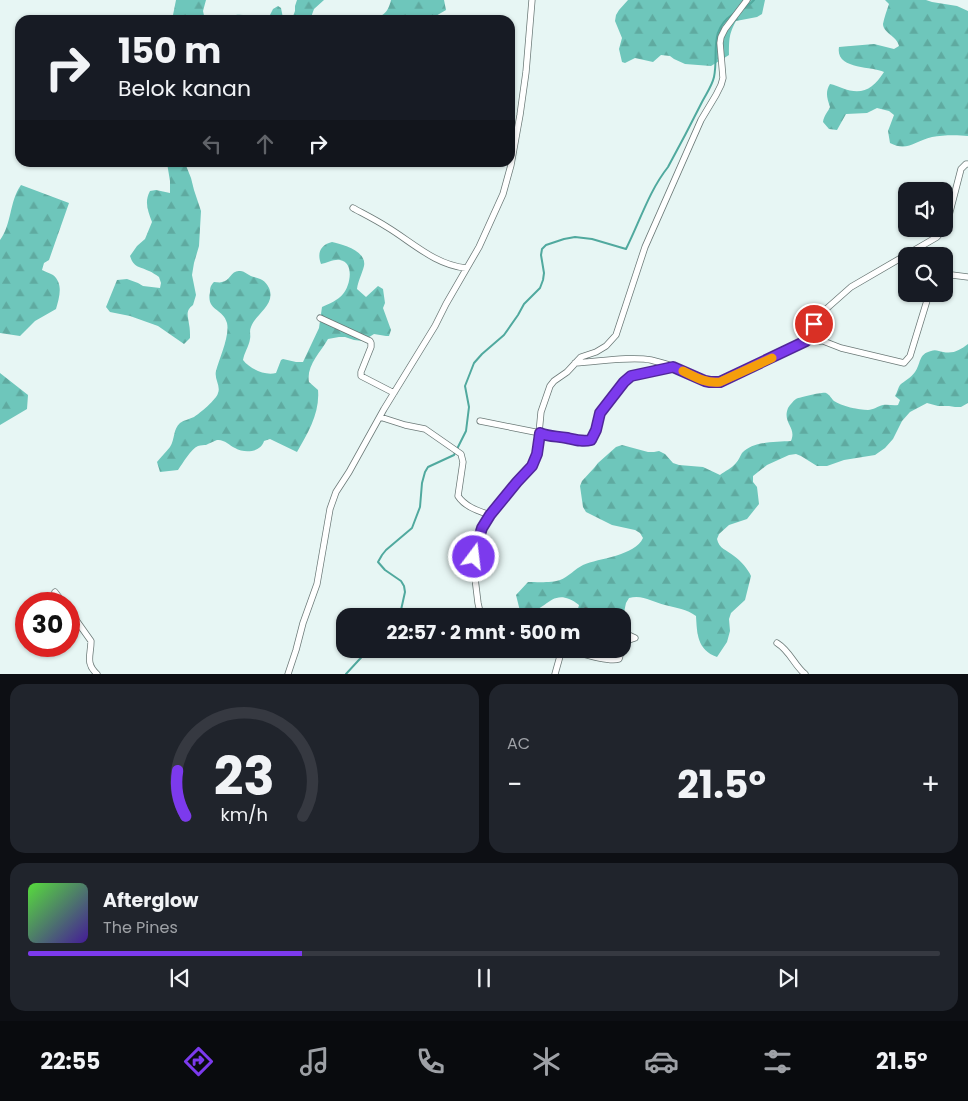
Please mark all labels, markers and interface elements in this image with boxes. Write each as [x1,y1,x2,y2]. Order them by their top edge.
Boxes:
text: 150 m [118,26,221,75]
icon: right [35,35,100,100]
text: Belok kanan [118,73,251,104]
icon: left [198,130,226,158]
icon: ahead [251,130,279,158]
icon: right [304,130,332,158]
map controls [898,182,953,302]
button: sound [898,182,953,237]
button: search [898,247,953,302]
pin [793,303,835,345]
icon: arrive [800,310,828,338]
position arrow [447,530,499,582]
speed limit sign: 30 [15,592,80,657]
text: 22:57 · 2 mnt · 500 m [387,619,580,646]
text: AC [507,732,530,755]
text: 23 [214,740,275,813]
text: 21.5° [677,758,766,811]
text: − [507,765,522,804]
text: + [921,765,940,804]
text: km/h [221,802,268,827]
text: Afterglow [103,887,198,914]
text: The Pines [103,916,178,939]
icon: previous [166,964,194,992]
icon: pause [470,964,498,992]
icon: next [774,964,802,992]
icon: directions [181,1044,216,1079]
icon: music [297,1044,332,1079]
icon: phone [413,1044,448,1079]
icon: climate [529,1044,564,1079]
icon: car [644,1044,679,1079]
icon: filters [760,1044,795,1079]
text: 22:55 [40,1046,100,1077]
text: 21.5° [876,1046,927,1077]

